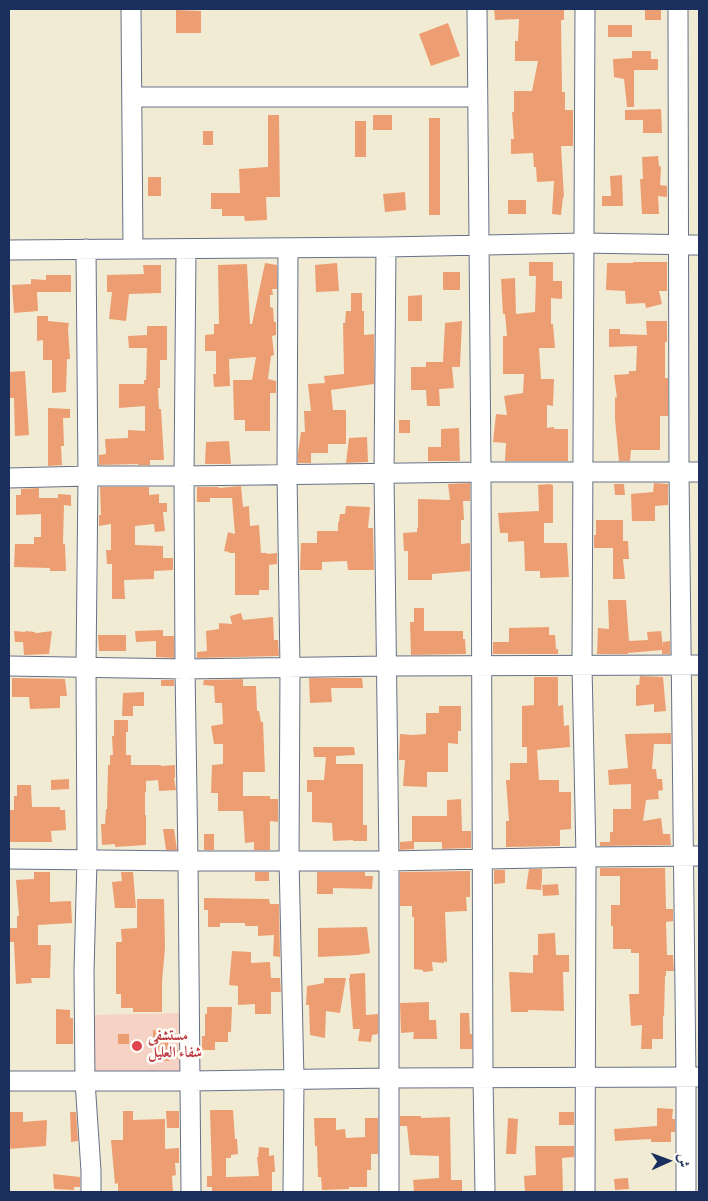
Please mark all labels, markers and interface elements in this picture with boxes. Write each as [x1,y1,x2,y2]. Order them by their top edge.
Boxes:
place label: مستشفى شفاء العليل [148,1028,202,1063]
marker: مستشفى شفاء العليل [130,1039,144,1053]
north arrow [643,1136,693,1186]
text: ش [675,1153,692,1168]

